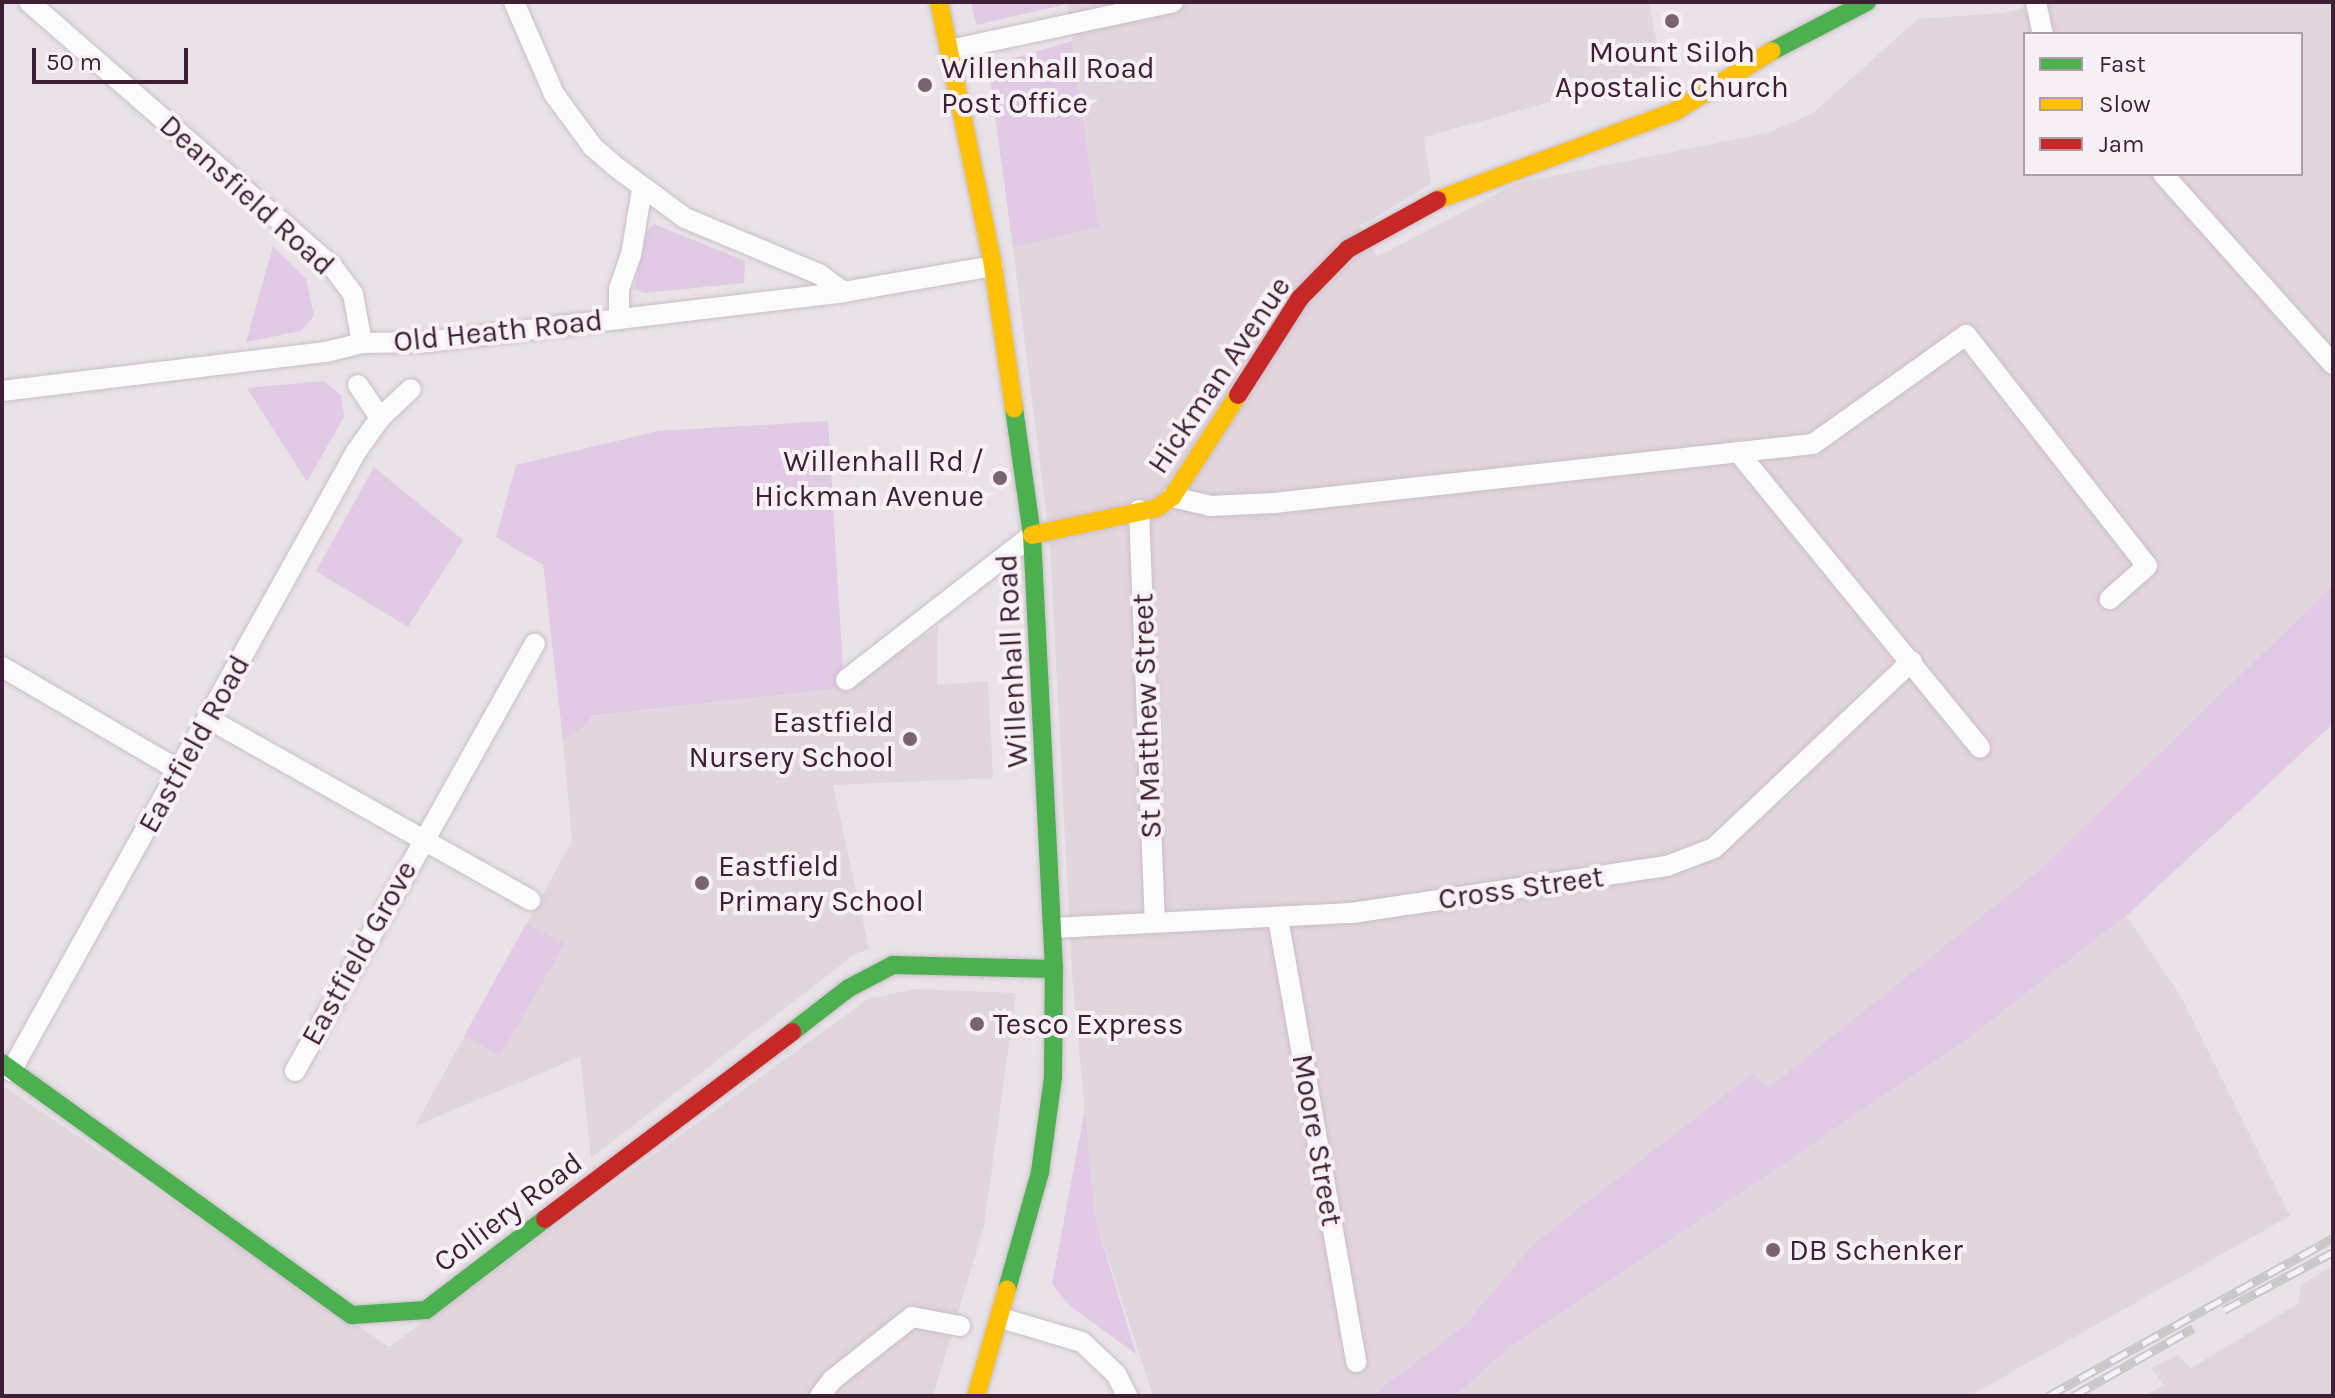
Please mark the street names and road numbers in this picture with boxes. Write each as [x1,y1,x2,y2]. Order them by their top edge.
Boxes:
street label: Deansfield Road [152,107,342,283]
street label: Hickman Avenue [1140,270,1298,480]
street label: Old Heath Road [392,302,604,360]
street label: Willenhall Road [988,553,1036,769]
street label: St Matthew Street [1125,593,1169,839]
street label: Eastfield Road [130,649,258,839]
street label: Eastfield Grove [293,854,425,1052]
street label: Cross Street [1436,859,1606,917]
street label: Moore Street [1284,1051,1350,1229]
street label: Colliery Road [427,1144,589,1280]

